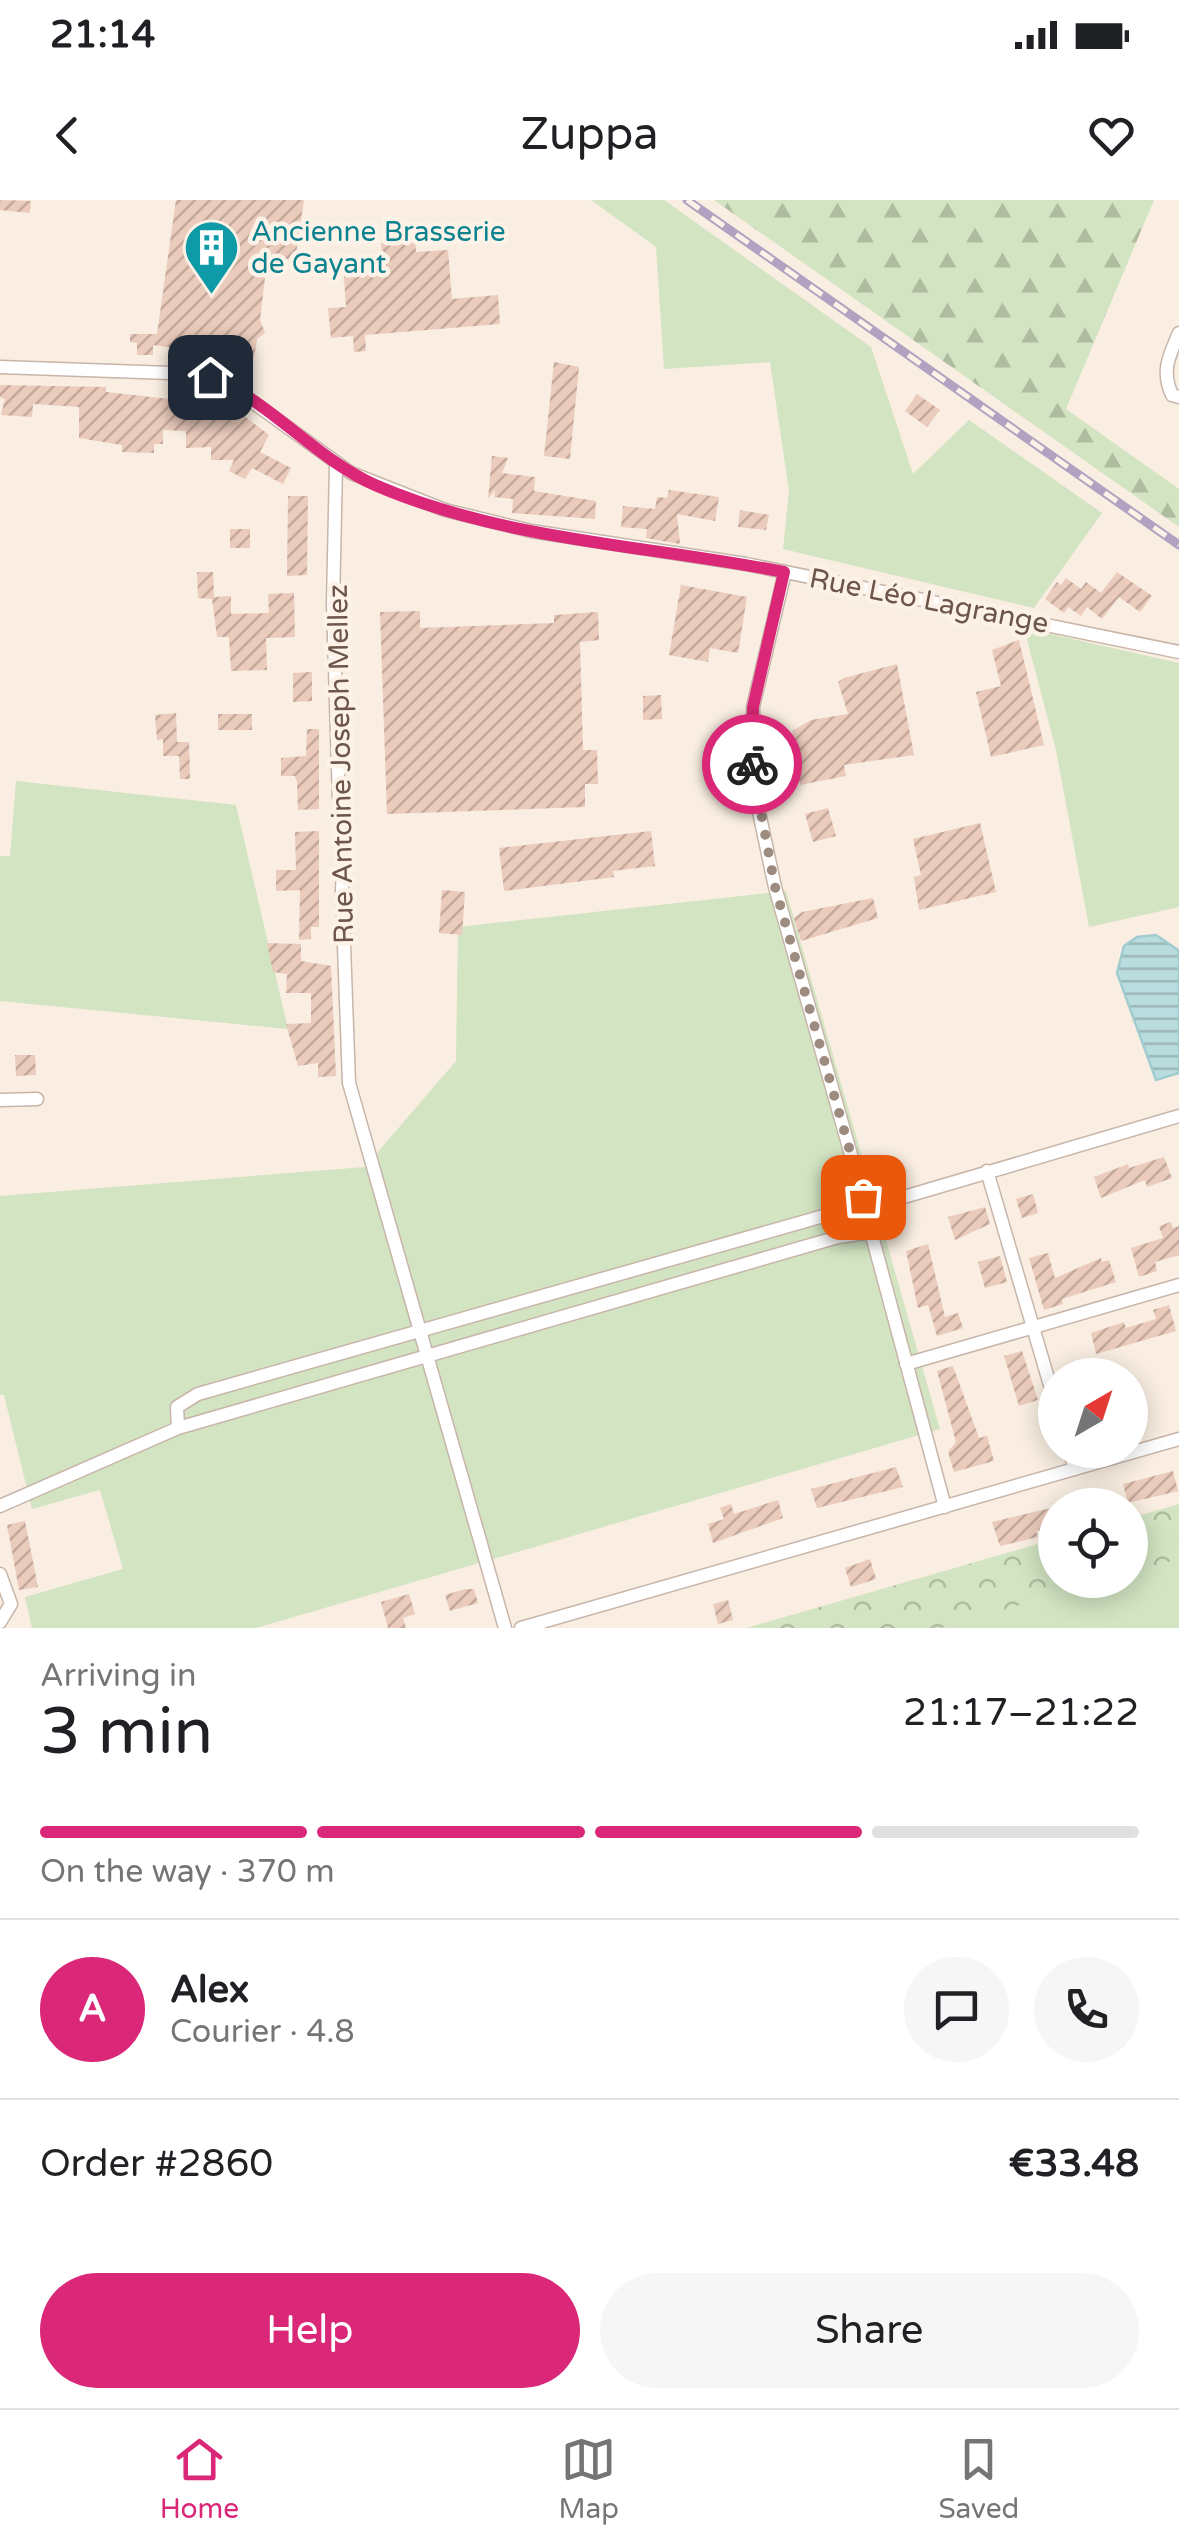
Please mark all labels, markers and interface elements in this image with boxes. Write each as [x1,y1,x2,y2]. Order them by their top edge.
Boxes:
text: 21:14 [50,12,155,58]
icon: back [40,108,95,163]
text: Zuppa [520,108,659,162]
icon: heart [1084,108,1139,163]
place label: Ancienne Brasserie de Gayant [251,215,506,281]
building icon: Ancienne Brasserie de Gayant [182,218,242,297]
pin [168,335,253,420]
icon: home [183,350,238,405]
street label: Rue Léo Lagrange [807,561,1051,641]
street label: Rue Antoine Joseph Mellez [321,584,361,944]
courier [702,714,802,814]
icon: bike [725,737,780,792]
pin [821,1155,906,1240]
icon: bag [836,1170,891,1225]
north arrow [1038,1358,1148,1468]
map controls [1038,1358,1148,1598]
button: locate [1038,1488,1148,1598]
text: Arriving in [40,1657,197,1695]
text: 21:17–21:22 [903,1690,1139,1736]
text: 3 min [40,1693,213,1772]
text: On the way · 370 m [40,1853,335,1891]
button: chat [904,1957,1009,2062]
button: phone [1034,1957,1139,2062]
text: Alex [170,1967,249,2013]
text: A [78,1986,107,2032]
text: Courier · 4.8 [170,2013,355,2051]
text: Order #2860 [40,2141,273,2187]
text: €33.48 [1009,2141,1139,2187]
button: Help [40,2273,580,2388]
button: Share [600,2273,1139,2388]
tab: Home [160,2432,239,2526]
tab: Map [558,2432,619,2526]
tab: Saved [938,2432,1019,2526]

